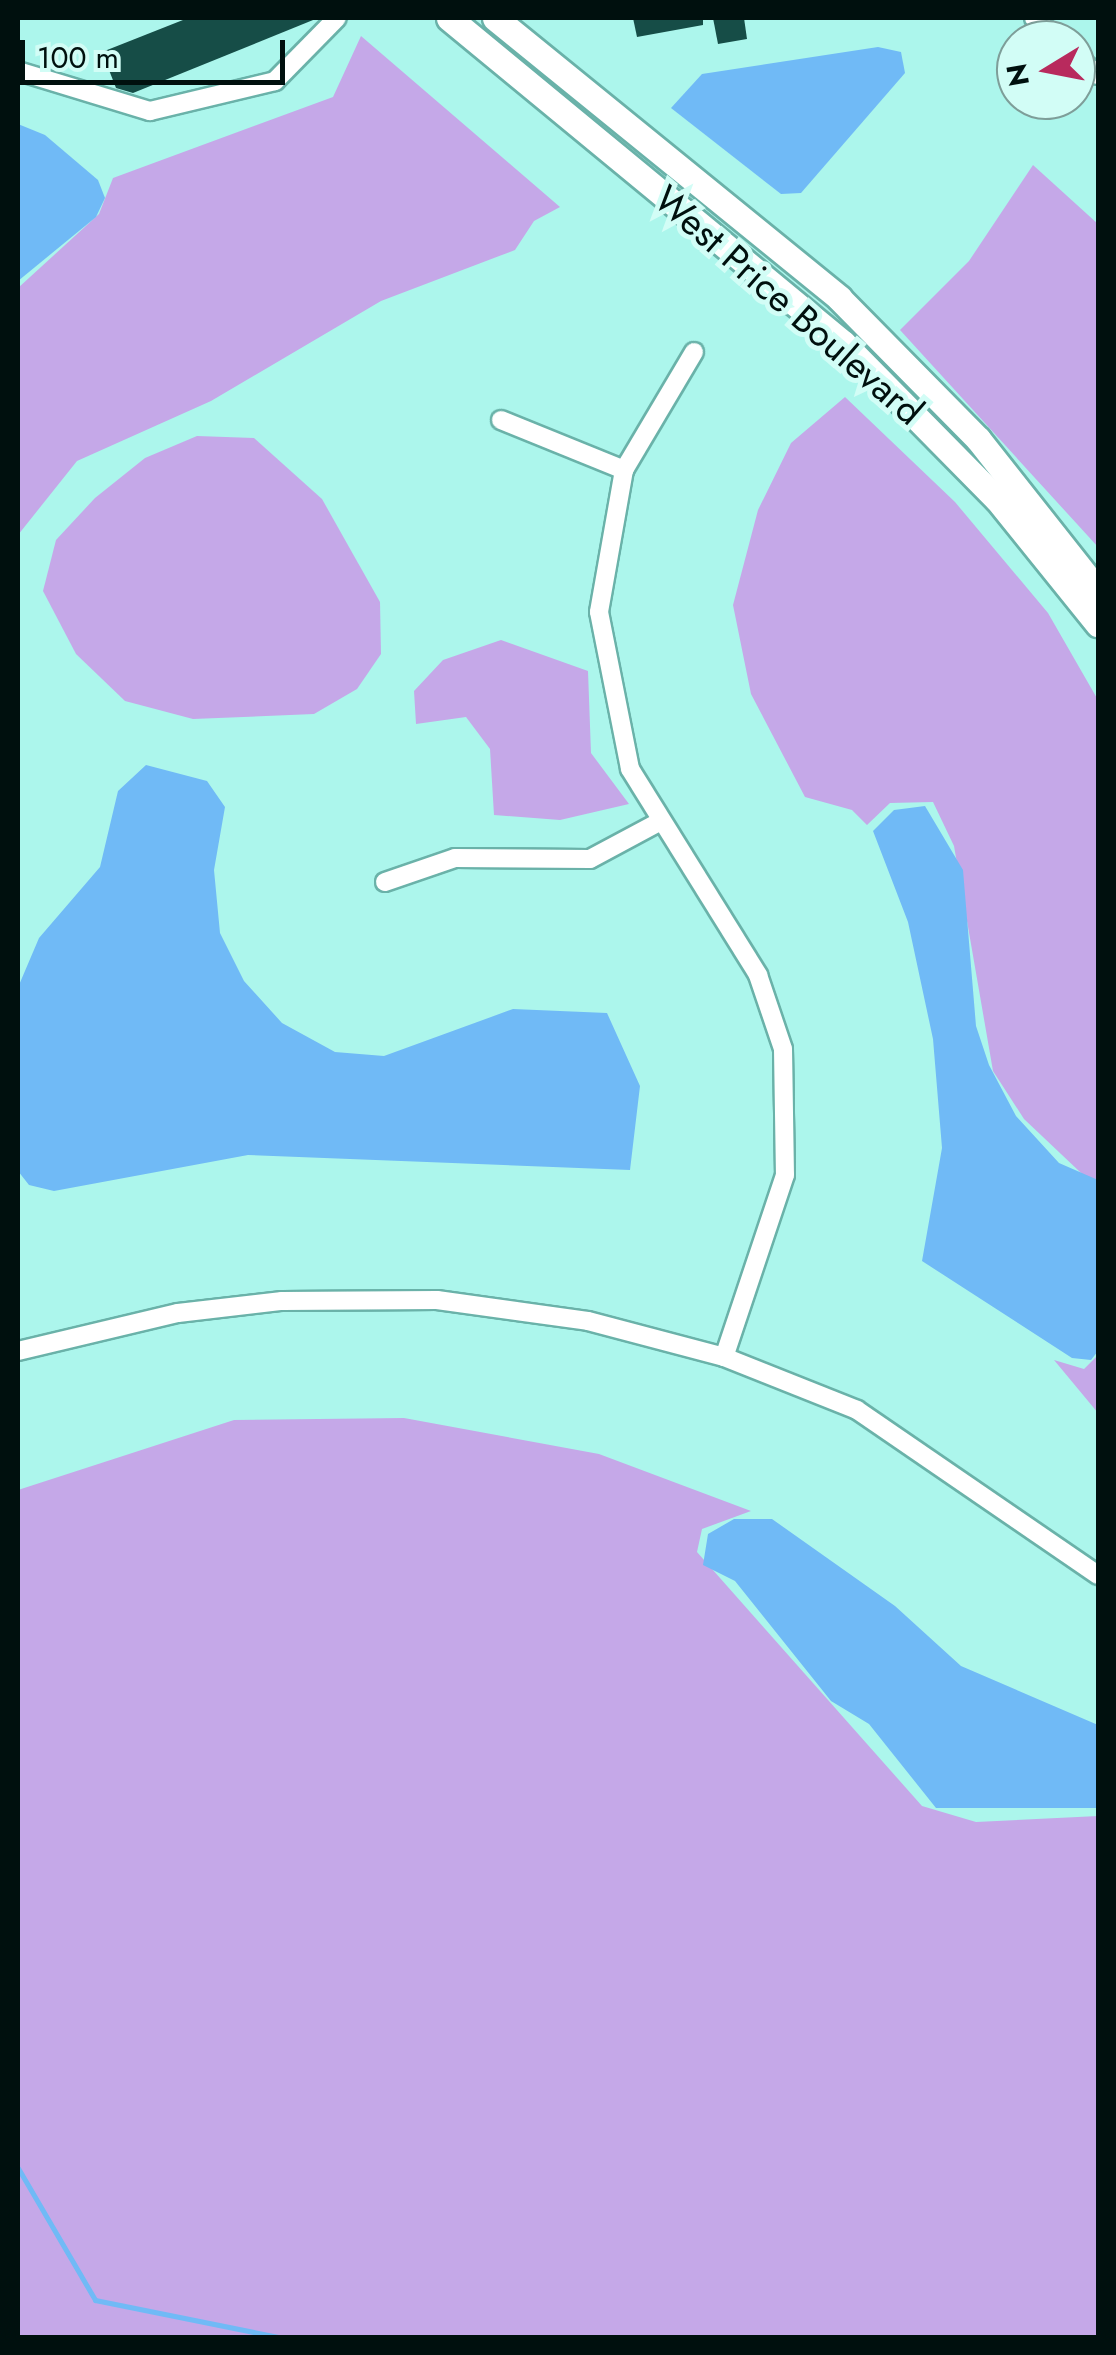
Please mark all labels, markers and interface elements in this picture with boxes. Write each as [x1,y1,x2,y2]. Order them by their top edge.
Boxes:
scale bar [25,20,290,82]
north arrow [996,20,1096,120]
text: 100 m [37,36,119,79]
text: N [996,60,1040,89]
street label: West Price Boulevard [645,176,933,434]

